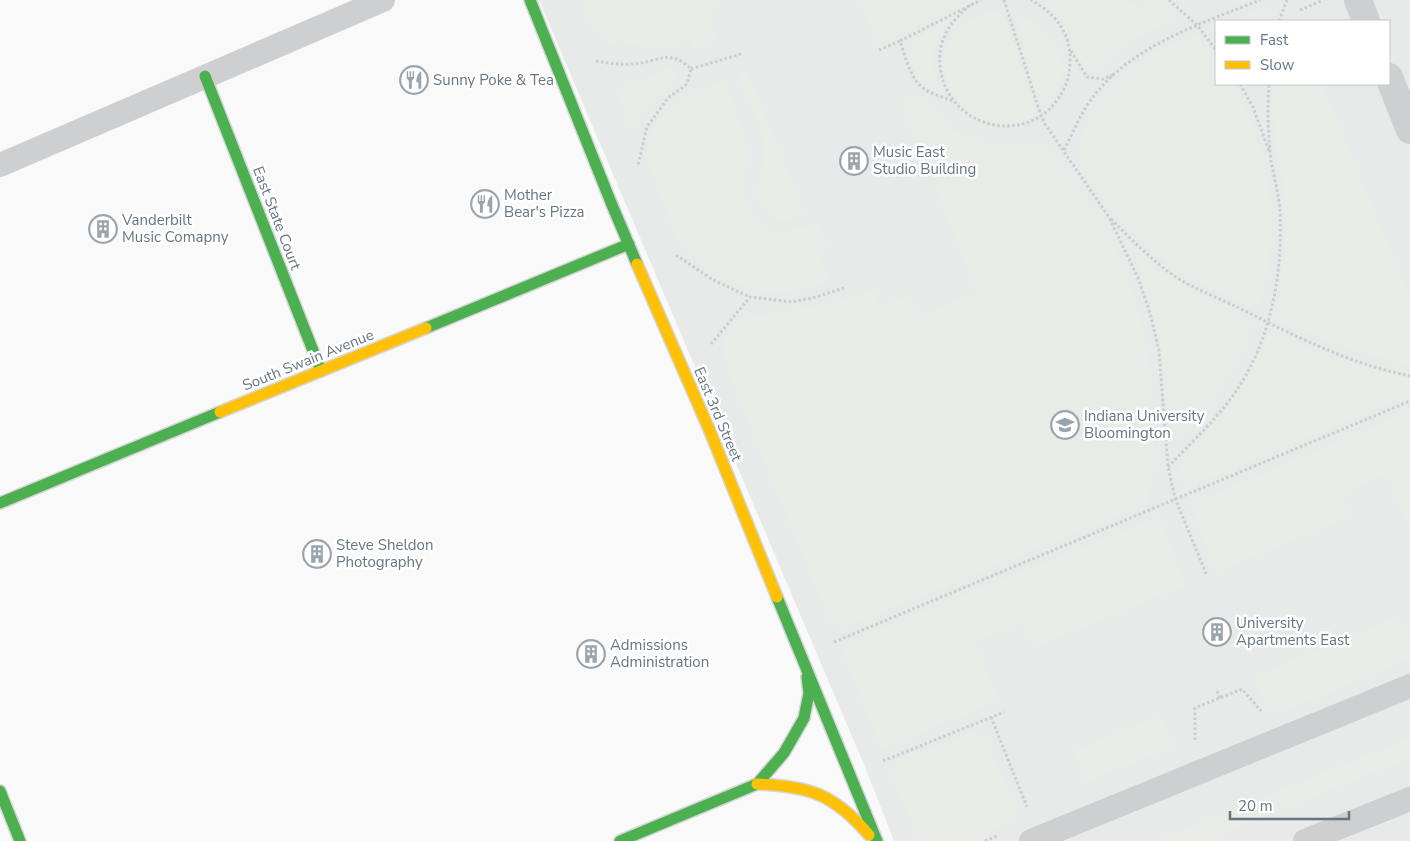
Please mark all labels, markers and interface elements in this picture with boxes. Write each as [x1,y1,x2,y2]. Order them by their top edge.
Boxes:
legend [1215,20,1390,85]
text: Fast [1260,30,1289,50]
text: Slow [1260,55,1295,75]
restaurant icon: Sunny Poke & Tea [399,65,429,95]
place label: Sunny Poke & Tea [433,70,554,90]
place label: Music East Studio Building [873,142,976,179]
building icon: Music East Studio Building [839,146,869,176]
street label: East State Court [248,163,306,273]
place label: Mother Bear's Pizza [504,185,585,222]
restaurant icon: Mother Bear's Pizza [470,189,500,219]
place label: Vanderbilt Music Comapny [121,210,229,247]
building icon: Vanderbilt Music Comapny [88,214,118,244]
street label: South Swain Avenue [239,324,377,396]
street label: East 3rd Street [689,364,747,465]
place label: Indiana University Bloomington [1084,406,1205,443]
school or university icon: Indiana University Bloomington [1050,410,1080,440]
place label: Steve Sheldon Photography [336,535,433,572]
building icon: Steve Sheldon Photography [302,539,332,569]
place label: University Apartments East [1236,613,1350,650]
building icon: University Apartments East [1202,617,1232,647]
place label: Admissions Administration [610,635,709,672]
building icon: Admissions Administration [576,639,606,669]
scale bar [1230,788,1349,820]
text: 20 m [1238,796,1273,816]

